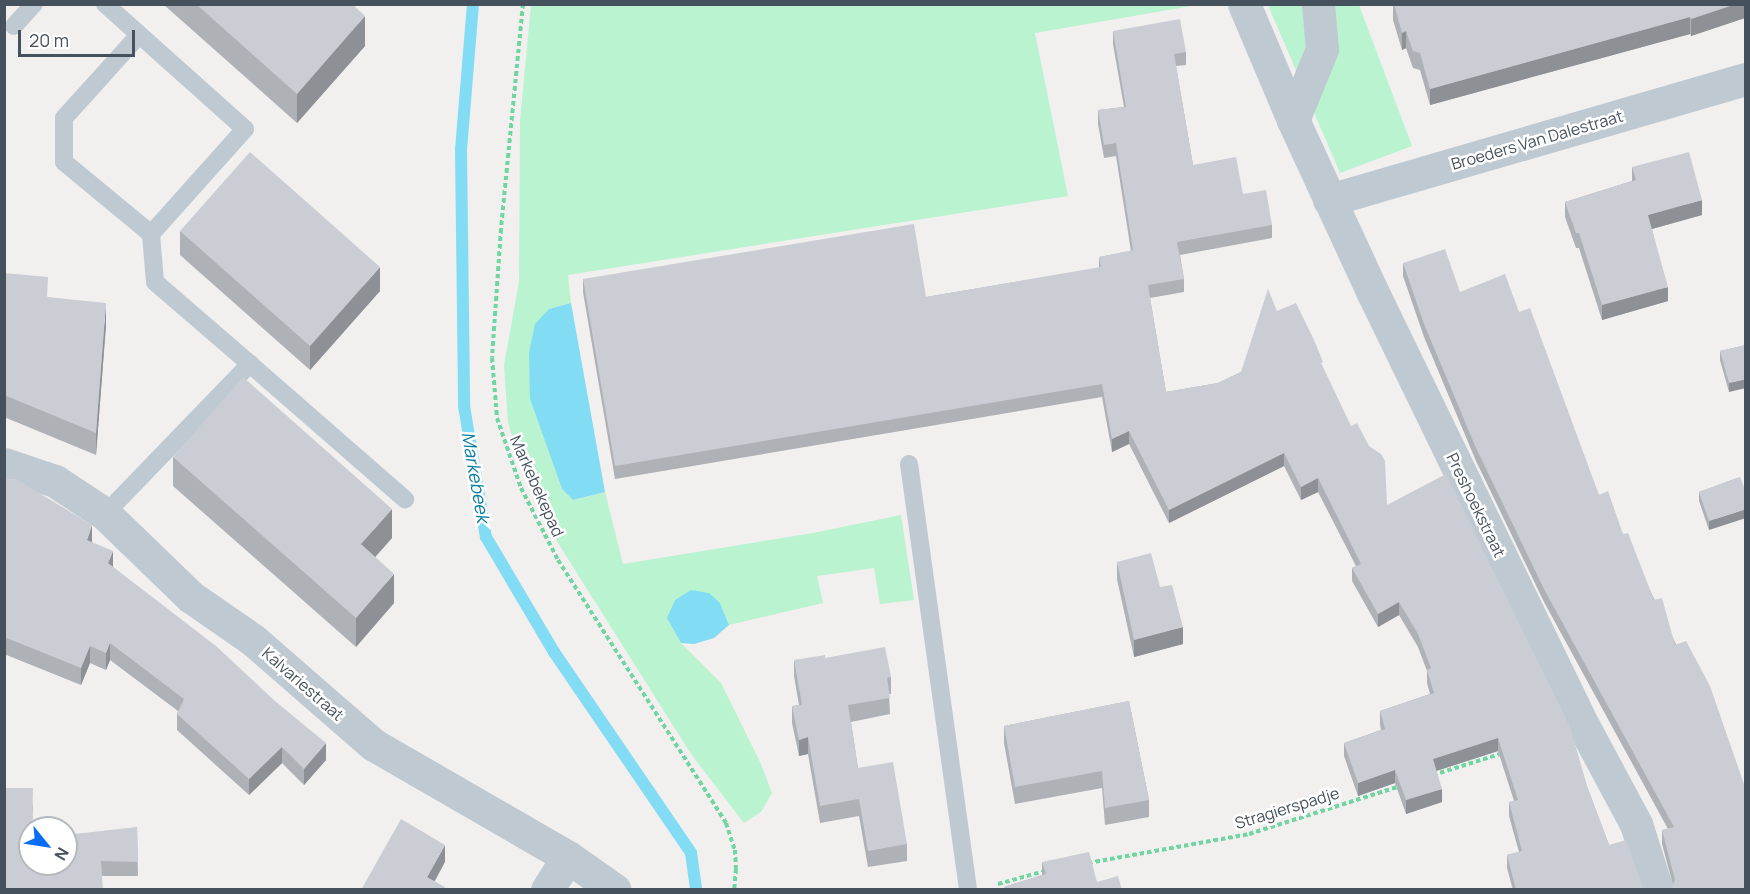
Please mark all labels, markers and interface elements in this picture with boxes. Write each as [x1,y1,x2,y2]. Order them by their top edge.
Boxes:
scale bar [21,18,138,56]
text: 20 m [29,28,69,52]
street label: Broeders Van Dalestraat [1449,106,1625,174]
water label: Markebeek [457,430,495,524]
street label: Markebekepad [506,432,568,540]
street label: Preshoekstraat [1442,450,1510,560]
street label: Kalvariestraat [258,643,348,725]
street label: Stragierspadje [1232,783,1342,833]
north arrow [18,816,78,876]
text: N [49,844,74,864]

